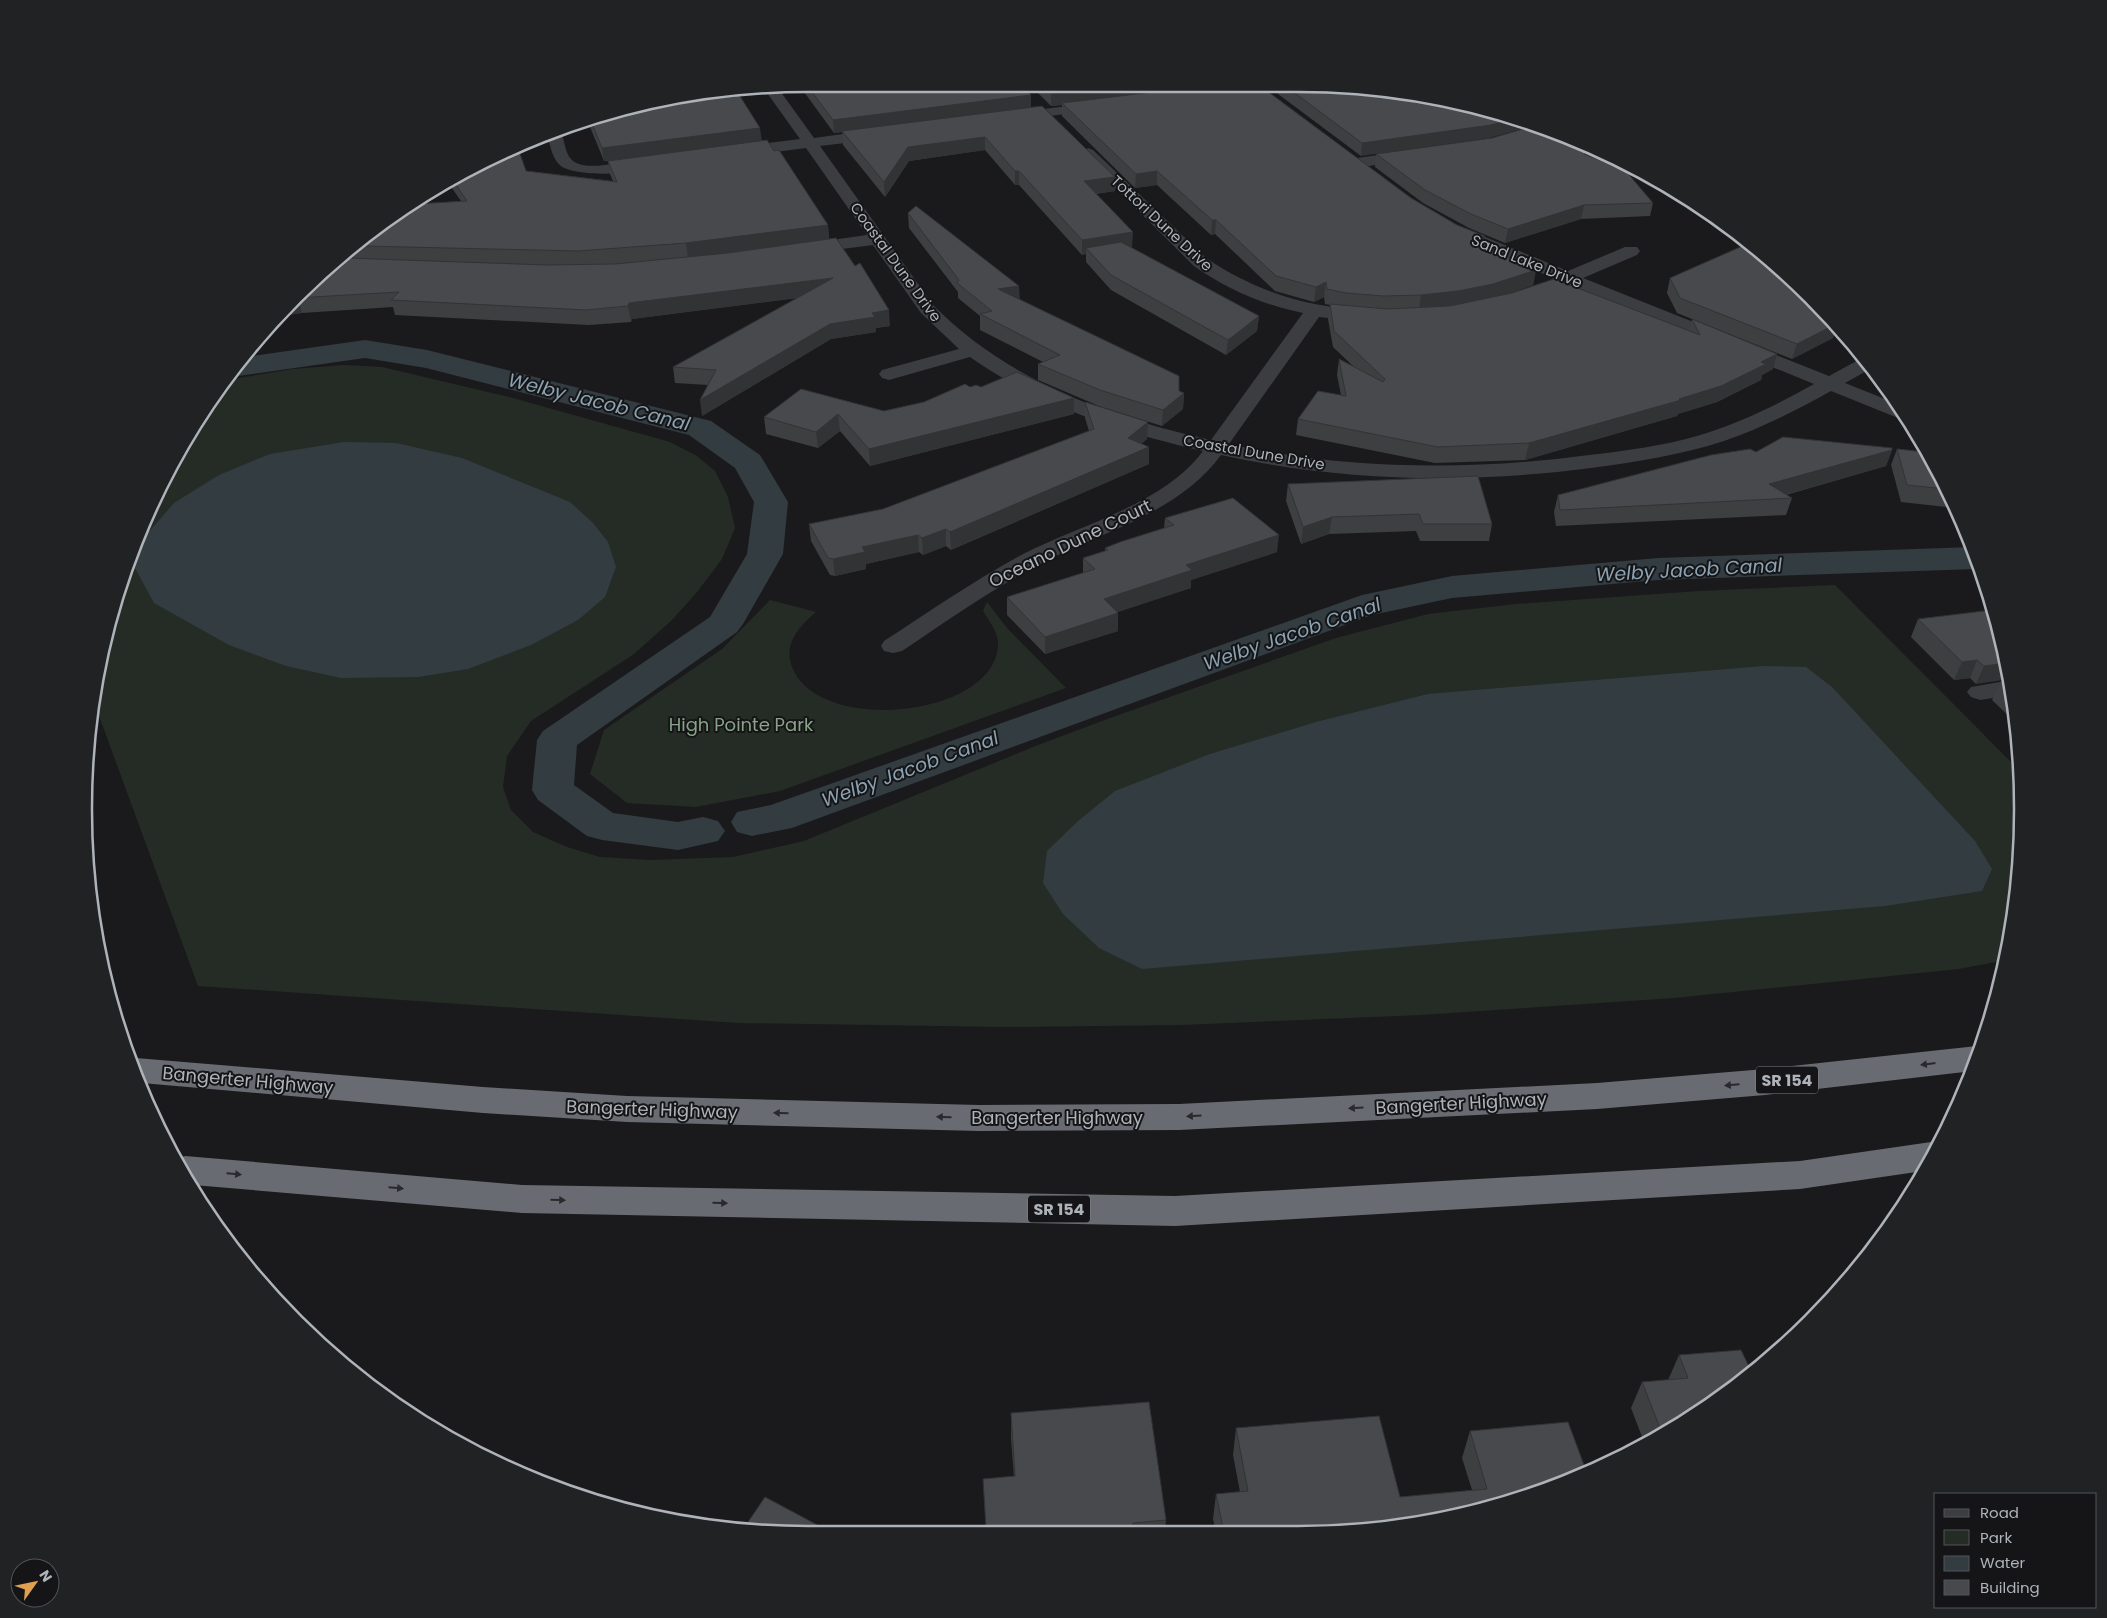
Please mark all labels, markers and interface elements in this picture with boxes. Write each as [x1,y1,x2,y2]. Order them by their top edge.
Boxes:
street label: Tottori Dune Drive [1106,170,1218,276]
street label: Coastal Dune Drive [845,198,947,326]
street label: Sand Lake Drive [1468,229,1586,293]
water label: Welby Jacob Canal [505,366,693,438]
street label: Coastal Dune Drive [1182,429,1326,475]
street label: Oceano Dune Court [984,493,1156,593]
water label: Welby Jacob Canal [1595,552,1783,588]
water label: Welby Jacob Canal [1199,591,1385,677]
park label: High Pointe Park [669,712,814,737]
water label: Welby Jacob Canal [818,724,1003,814]
street label: Bangerter Highway [161,1060,335,1100]
one-way arrow [1920,1060,1936,1068]
road number: SR 154 [1756,1066,1818,1094]
one-way arrow [1724,1081,1740,1089]
street label: Bangerter Highway [1375,1086,1547,1120]
street label: Bangerter Highway [566,1094,738,1124]
street label: Bangerter Highway [971,1105,1143,1130]
one-way arrow [1348,1105,1364,1113]
one-way arrow [773,1109,789,1117]
one-way arrow [1186,1112,1202,1120]
one-way arrow [936,1113,952,1121]
one-way arrow [226,1170,242,1178]
one-way arrow [388,1184,404,1192]
one-way arrow [550,1196,566,1204]
road number: SR 154 [1028,1196,1090,1222]
one-way arrow [712,1199,728,1207]
legend [1934,1493,2097,1608]
text: Road [1980,1502,2019,1523]
text: Park [1980,1527,2012,1548]
text: Water [1980,1552,2026,1573]
north arrow [10,1558,60,1608]
text: N [35,1566,57,1586]
text: Building [1980,1577,2040,1598]

